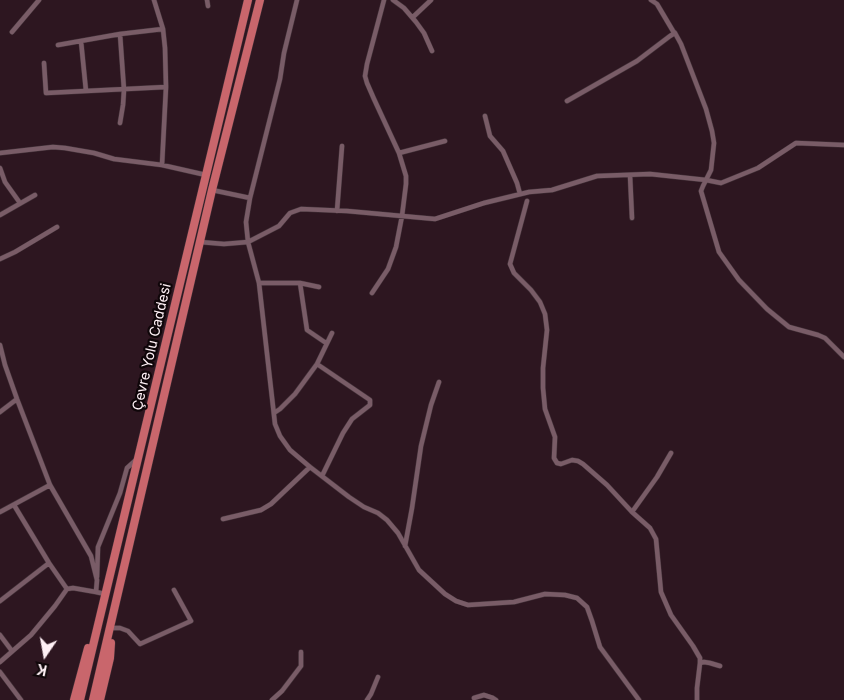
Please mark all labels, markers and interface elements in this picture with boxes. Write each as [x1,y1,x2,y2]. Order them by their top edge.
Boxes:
street label: Çevre Yolu Caddesi [129,282,175,412]
north arrow [20,630,70,680]
text: K [35,661,48,680]

